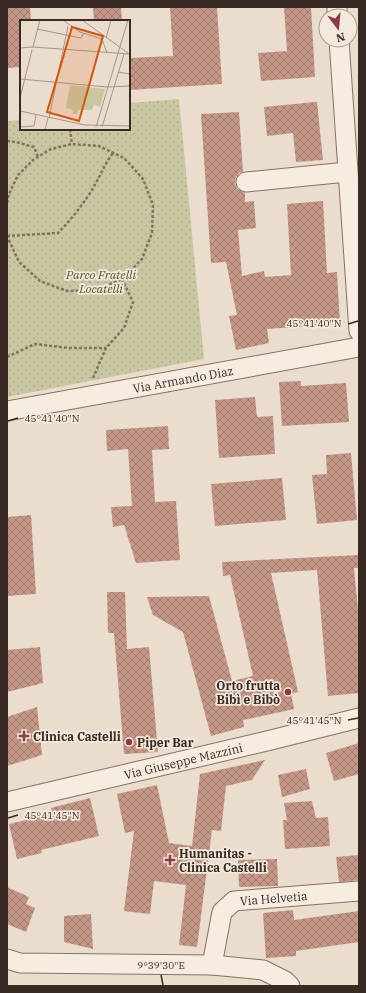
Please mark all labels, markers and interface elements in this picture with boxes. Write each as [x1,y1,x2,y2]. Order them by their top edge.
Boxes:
north arrow [318,8,358,48]
inset map [20,20,130,130]
text: N [334,30,347,46]
park label: Parco Fratelli Locatelli [65,267,136,296]
text: 45°41'40"N [287,317,342,330]
street label: Via Armando Diaz [132,362,235,395]
text: 45°41'40"N [25,412,80,425]
place label: Orto frutta Bibì e Bibò [216,678,280,707]
marker: Orto frutta Bibì e Bibò [283,687,293,697]
text: 45°41'45"N [287,714,342,727]
place label: Clinica Castelli [33,729,121,744]
marker: Clinica Castelli [18,730,30,742]
place label: Piper Bar [137,735,194,750]
marker: Piper Bar [124,737,134,747]
street label: Via Giuseppe Mazzini [122,739,244,782]
text: 45°41'45"N [25,809,80,822]
place label: Humanitas - Clinica Castelli [179,846,267,875]
marker: Humanitas - Clinica Castelli [164,854,176,866]
street label: Via Helvetia [239,888,308,908]
text: 9°39'30"E [137,959,185,972]

